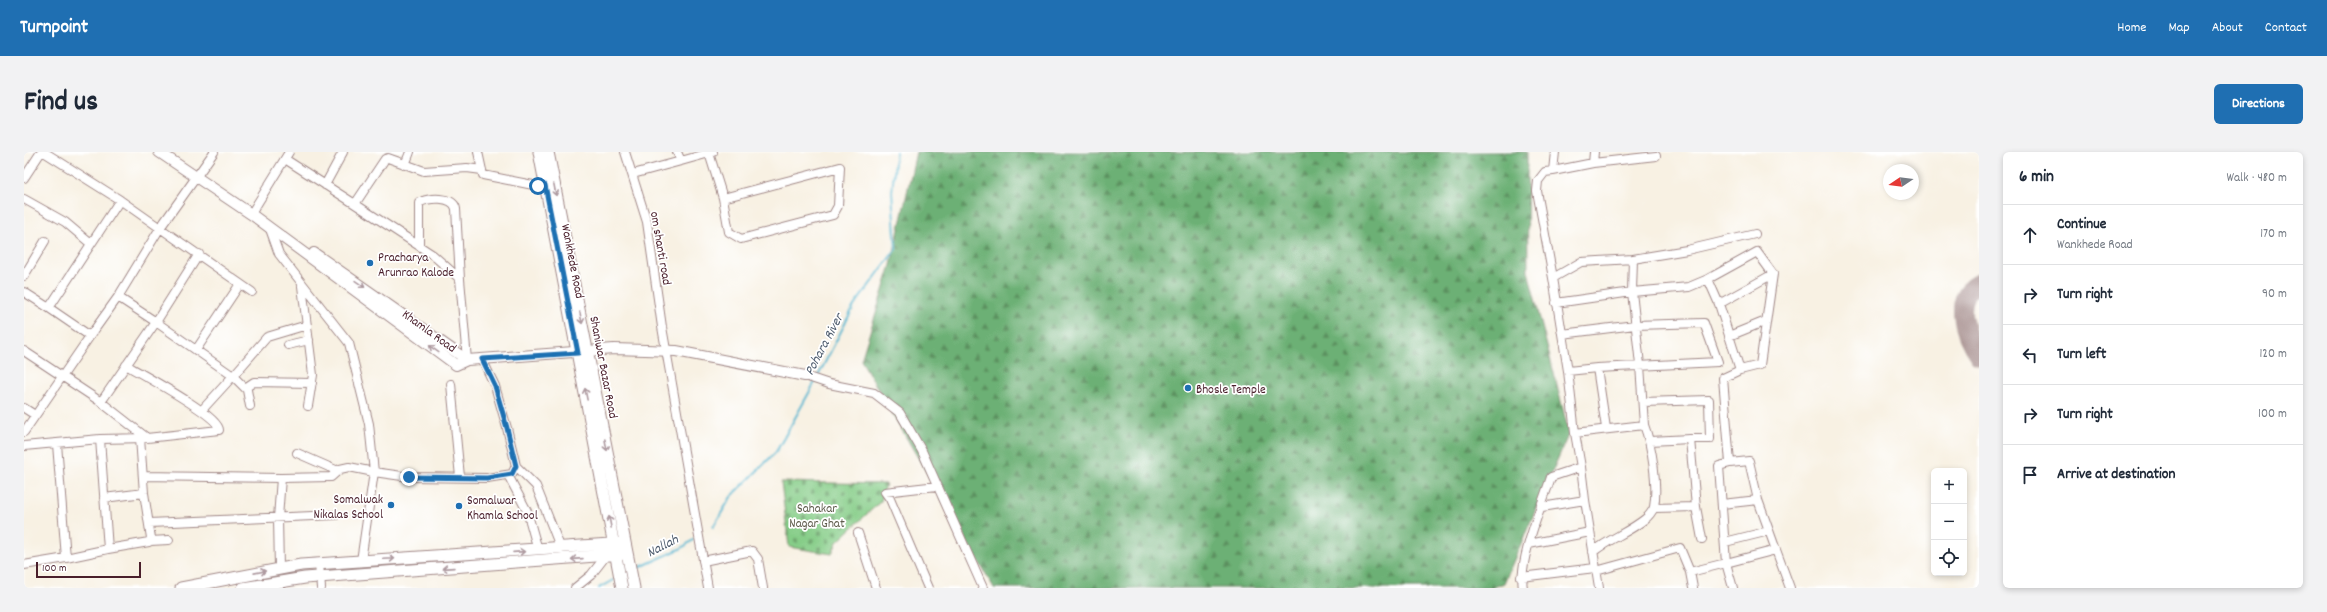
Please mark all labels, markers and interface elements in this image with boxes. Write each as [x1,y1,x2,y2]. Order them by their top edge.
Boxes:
text: Turnpoint [20,15,88,42]
text: Home [2117,18,2146,38]
text: Map [2168,18,2190,38]
text: About [2212,18,2243,38]
text: Contact [2265,18,2307,38]
text: Find us [24,84,98,124]
button: Directions [2214,84,2303,124]
north arrow [1883,164,1919,200]
text: 6 min [2019,166,2054,190]
text: Walk · 480 m [2226,169,2287,188]
route start [529,177,547,195]
one-way arrow [552,183,560,196]
street label: om shanti road [644,210,675,287]
text: Continue [2057,214,2106,236]
street label: Wankhede Road [555,223,588,300]
icon: ahead [2019,224,2041,246]
text: 170 m [2260,225,2287,244]
text: Wankhede Road [2057,236,2133,255]
place label: Pracharya Arunrao Kalode [378,249,454,283]
marker: Pracharya Arunrao Kalode [365,258,375,268]
one-way arrow [354,280,365,288]
icon: right [2019,284,2041,306]
text: Turn right [2057,284,2113,306]
text: 90 m [2262,285,2287,304]
street label: Khamla Road [397,306,460,358]
water label: Pohara River [800,309,850,379]
one-way arrow [577,311,585,324]
street label: Shaniwar Bazar Road [583,315,622,420]
icon: left [2019,344,2041,366]
text: Turn left [2057,344,2106,366]
one-way arrow [429,345,440,353]
text: 120 m [2259,345,2287,364]
place label: Bhosle Temple [1196,381,1266,400]
marker: Bhosle Temple [1183,383,1193,393]
one-way arrow [581,388,589,401]
icon: right [2019,404,2041,426]
text: Turn right [2057,404,2113,426]
text: 100 m [2258,405,2287,424]
one-way arrow [602,438,610,451]
icon: arrive [2019,464,2041,486]
text: Arrive at destination [2057,464,2175,486]
route end [400,468,418,486]
map controls [1931,468,1967,576]
button: + [1931,468,1967,504]
place label: Somalwak Nikalas School [314,491,383,525]
place label: Somalwar Khamla School [467,492,538,526]
marker: Somalwak Nikalas School [386,500,396,510]
park label: Sahakar Nagar Ghat [789,500,845,534]
marker: Somalwar Khamla School [454,501,464,511]
button: − [1931,504,1967,540]
one-way arrow [605,516,613,529]
water label: Nallah [644,530,683,563]
button: locate [1931,540,1967,576]
one-way arrow [512,548,525,555]
one-way arrow [571,555,584,562]
one-way arrow [382,556,395,563]
scale bar [36,560,141,579]
text: 100 m [42,561,66,577]
one-way arrow [442,565,455,572]
one-way arrow [253,568,266,576]

